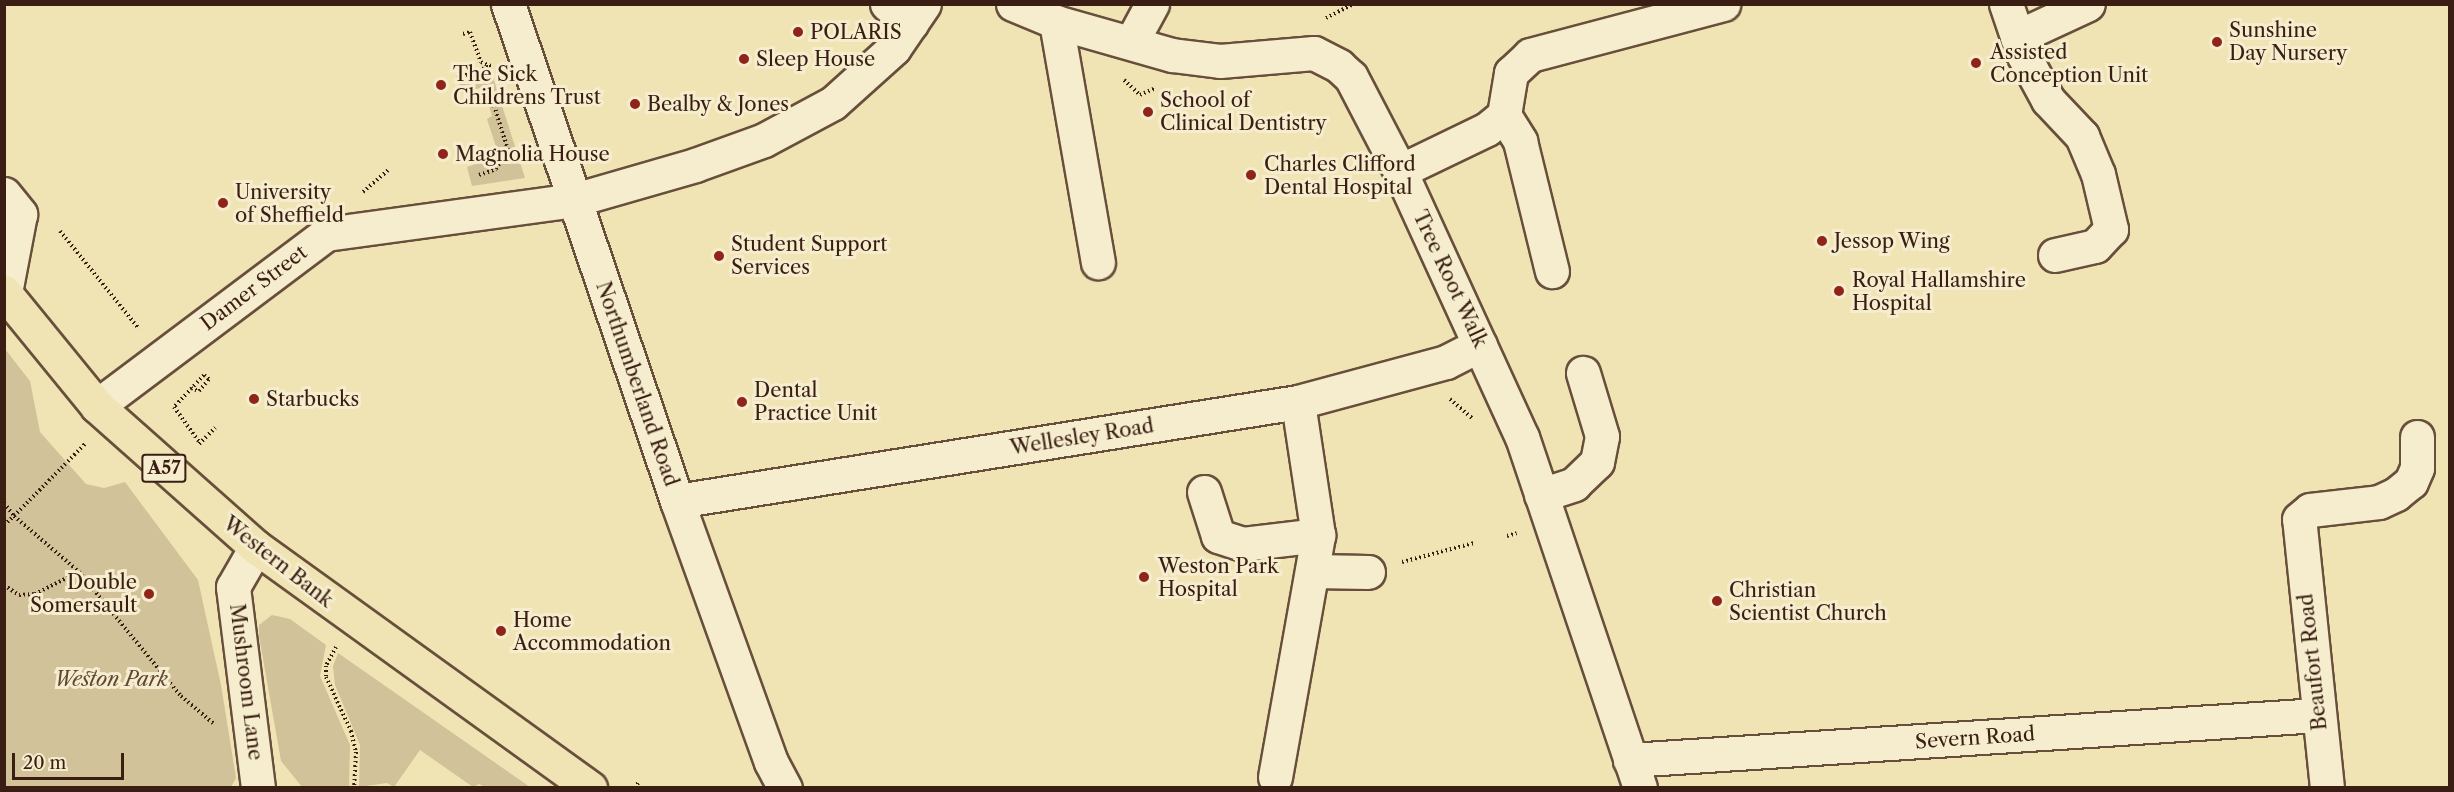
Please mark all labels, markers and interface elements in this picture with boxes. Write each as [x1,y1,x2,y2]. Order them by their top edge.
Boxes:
place label: Sunshine Day Nursery [2229,19,2348,66]
place label: POLARIS [810,20,902,44]
marker: POLARIS [791,25,805,39]
marker: Sunshine Day Nursery [2210,35,2224,49]
place label: Assisted Conception Unit [1990,40,2148,87]
place label: Sleep House [756,47,875,71]
marker: Sleep House [737,52,751,66]
marker: Assisted Conception Unit [1967,54,1985,72]
place label: The Sick Childrens Trust [453,62,601,109]
marker: The Sick Childrens Trust [434,78,448,92]
place label: School of Clinical Dentistry [1160,88,1327,135]
place label: Bealby & Jones [647,92,790,116]
marker: Bealby & Jones [628,97,642,111]
marker: School of Clinical Dentistry [1141,105,1155,119]
place label: Magnolia House [455,142,610,166]
marker: Magnolia House [436,147,450,161]
place label: Charles Clifford Dental Hospital [1264,152,1416,199]
marker: Charles Clifford Dental Hospital [1242,166,1260,184]
place label: University of Sheffield [235,180,344,227]
marker: University of Sheffield [216,196,230,210]
street label: Tree Root Walk [1408,206,1492,352]
place label: Jessop Wing [1834,229,1950,253]
place label: Student Support Services [731,232,887,279]
marker: Jessop Wing [1815,234,1829,248]
street label: Damer Street [196,240,312,336]
marker: Student Support Services [712,249,726,263]
place label: Royal Hallamshire Hospital [1852,268,2026,315]
street label: Northumberland Road [591,279,683,489]
marker: Royal Hallamshire Hospital [1830,282,1848,300]
place label: Dental Practice Unit [754,378,877,425]
place label: Starbucks [266,387,359,411]
marker: Starbucks [247,392,261,406]
marker: Dental Practice Unit [735,395,749,409]
street label: Wellesley Road [1008,414,1156,460]
road number: A57 [140,453,188,483]
street label: Western Bank [218,512,338,612]
place label: Weston Park Hospital [1158,554,1279,601]
marker: Weston Park Hospital [1135,568,1153,586]
place label: Double Somersault [30,570,137,617]
place label: Christian Scientist Church [1729,578,1887,625]
marker: Double Somersault [142,587,156,601]
street label: Beaufort Road [2294,592,2332,732]
marker: Christian Scientist Church [1710,594,1724,608]
street label: Mushroom Lane [224,602,268,762]
place label: Home Accommodation [513,608,671,655]
marker: Home Accommodation [494,624,508,638]
park label: Weston Park [54,667,168,691]
street label: Severn Road [1914,722,2036,754]
scale bar [15,741,128,779]
text: 20 m [23,752,66,774]

